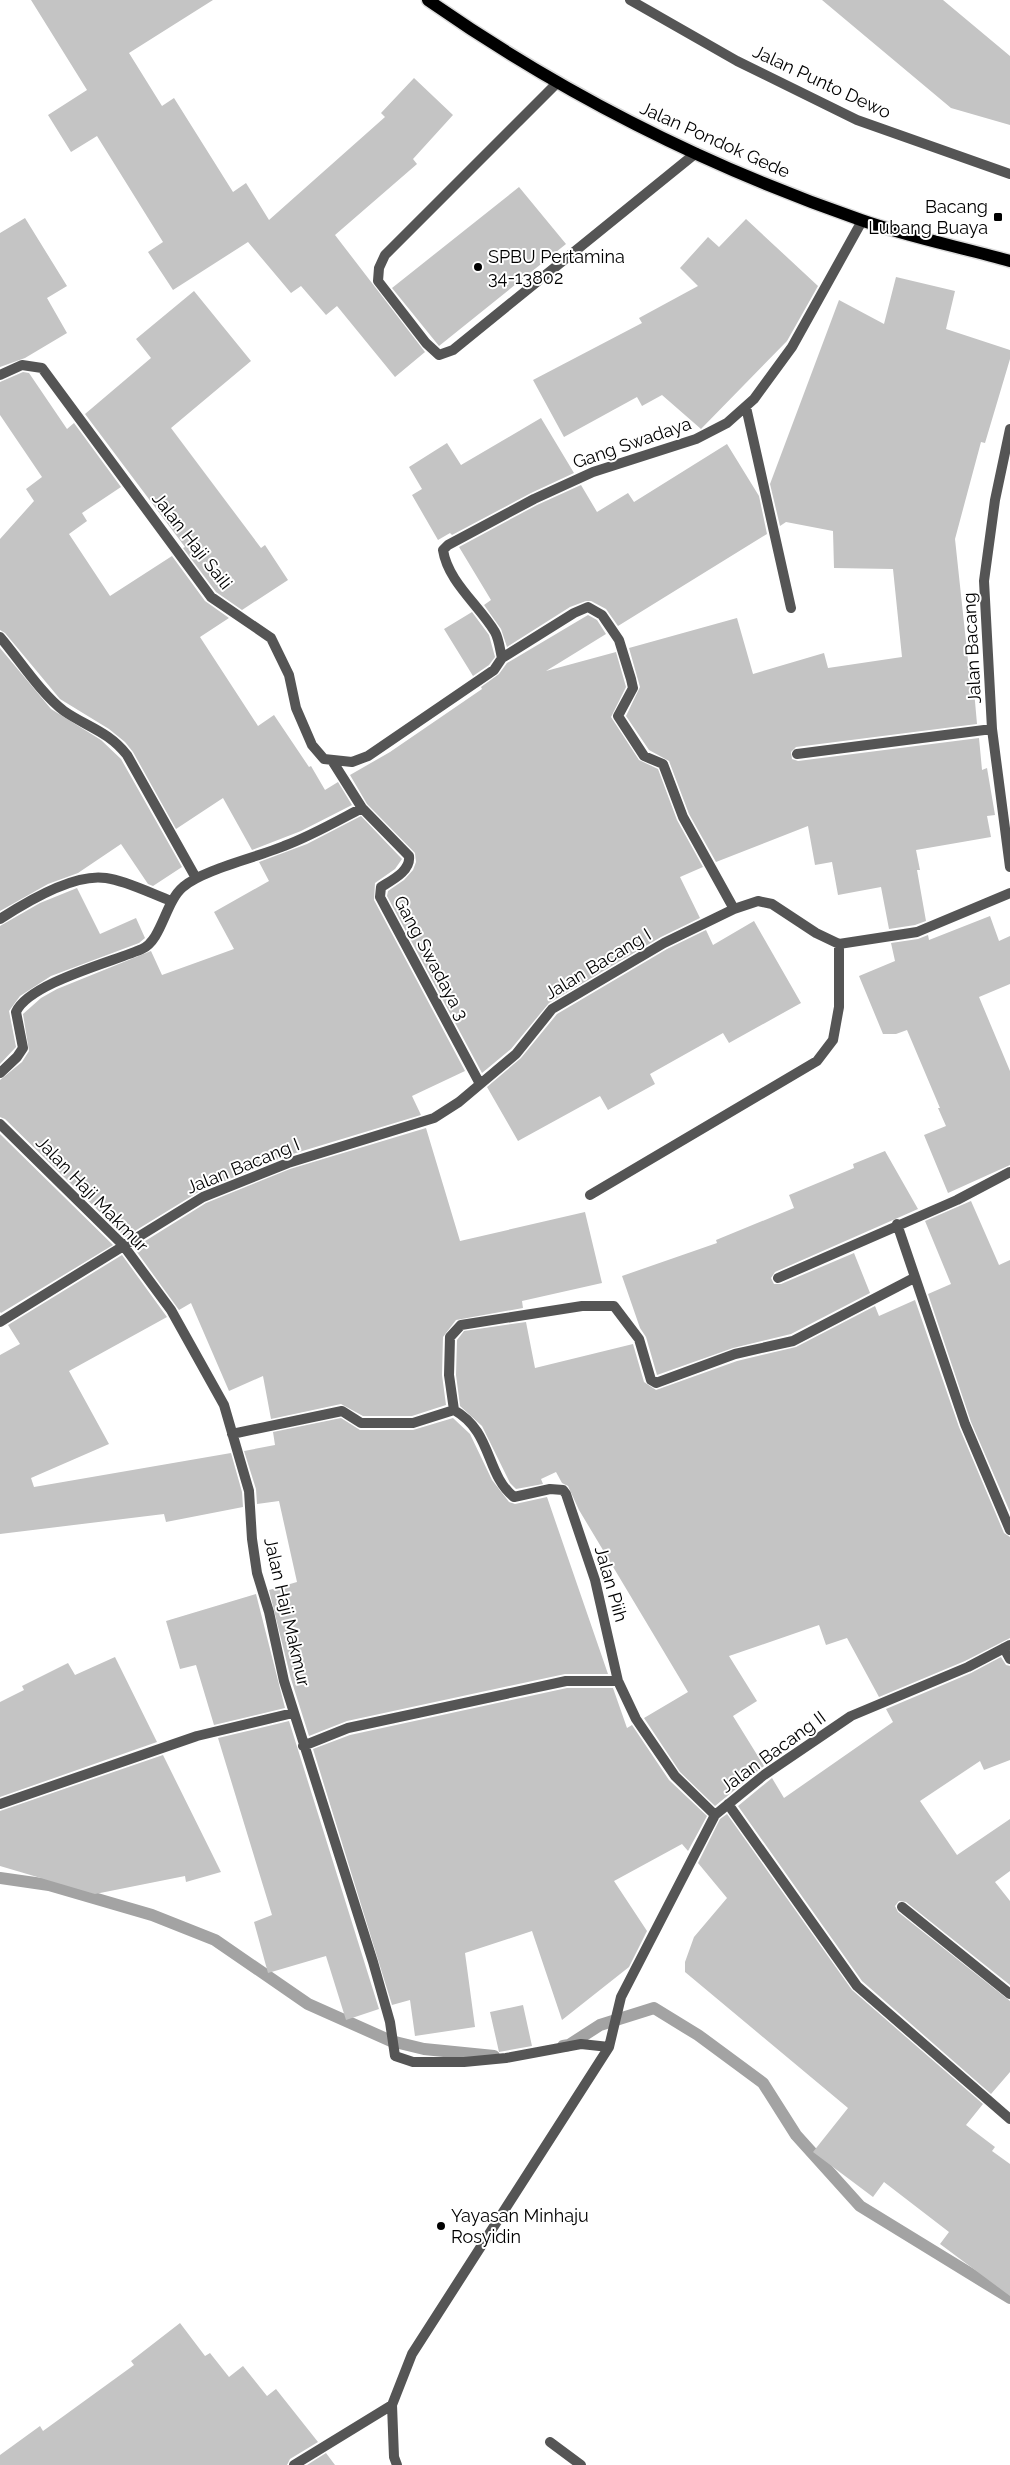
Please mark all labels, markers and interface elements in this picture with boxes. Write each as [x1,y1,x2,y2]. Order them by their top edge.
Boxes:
street label: Jalan Punto Dewo [750,40,895,123]
street label: Jalan Pondok Gede [637,97,794,182]
place label: Bacang Lubang Buaya [868,196,988,238]
marker: Bacang Lubang Buaya [992,211,1004,223]
place label: SPBU Pertamina 34-13802 [488,246,625,288]
marker: SPBU Pertamina 34-13802 [472,261,484,273]
street label: Gang Swadaya [570,412,694,473]
street label: Jalan Haji Saili [148,488,237,593]
street label: Jalan Bacang [958,592,985,704]
street label: Gang Swadaya 3 [390,892,473,1024]
street label: Jalan Bacang I [541,924,655,1004]
street label: Jalan Haji Makmur [32,1132,153,1256]
street label: Jalan Bacang I [183,1133,303,1198]
street label: Jalan Haji Makmur [260,1535,315,1689]
street label: Jalan Piih [591,1544,632,1624]
street label: Jalan Bacang II [716,1706,829,1797]
place label: Yayasan Minhaju Rosyidin [451,2205,589,2247]
marker: Yayasan Minhaju Rosyidin [435,2220,447,2232]

